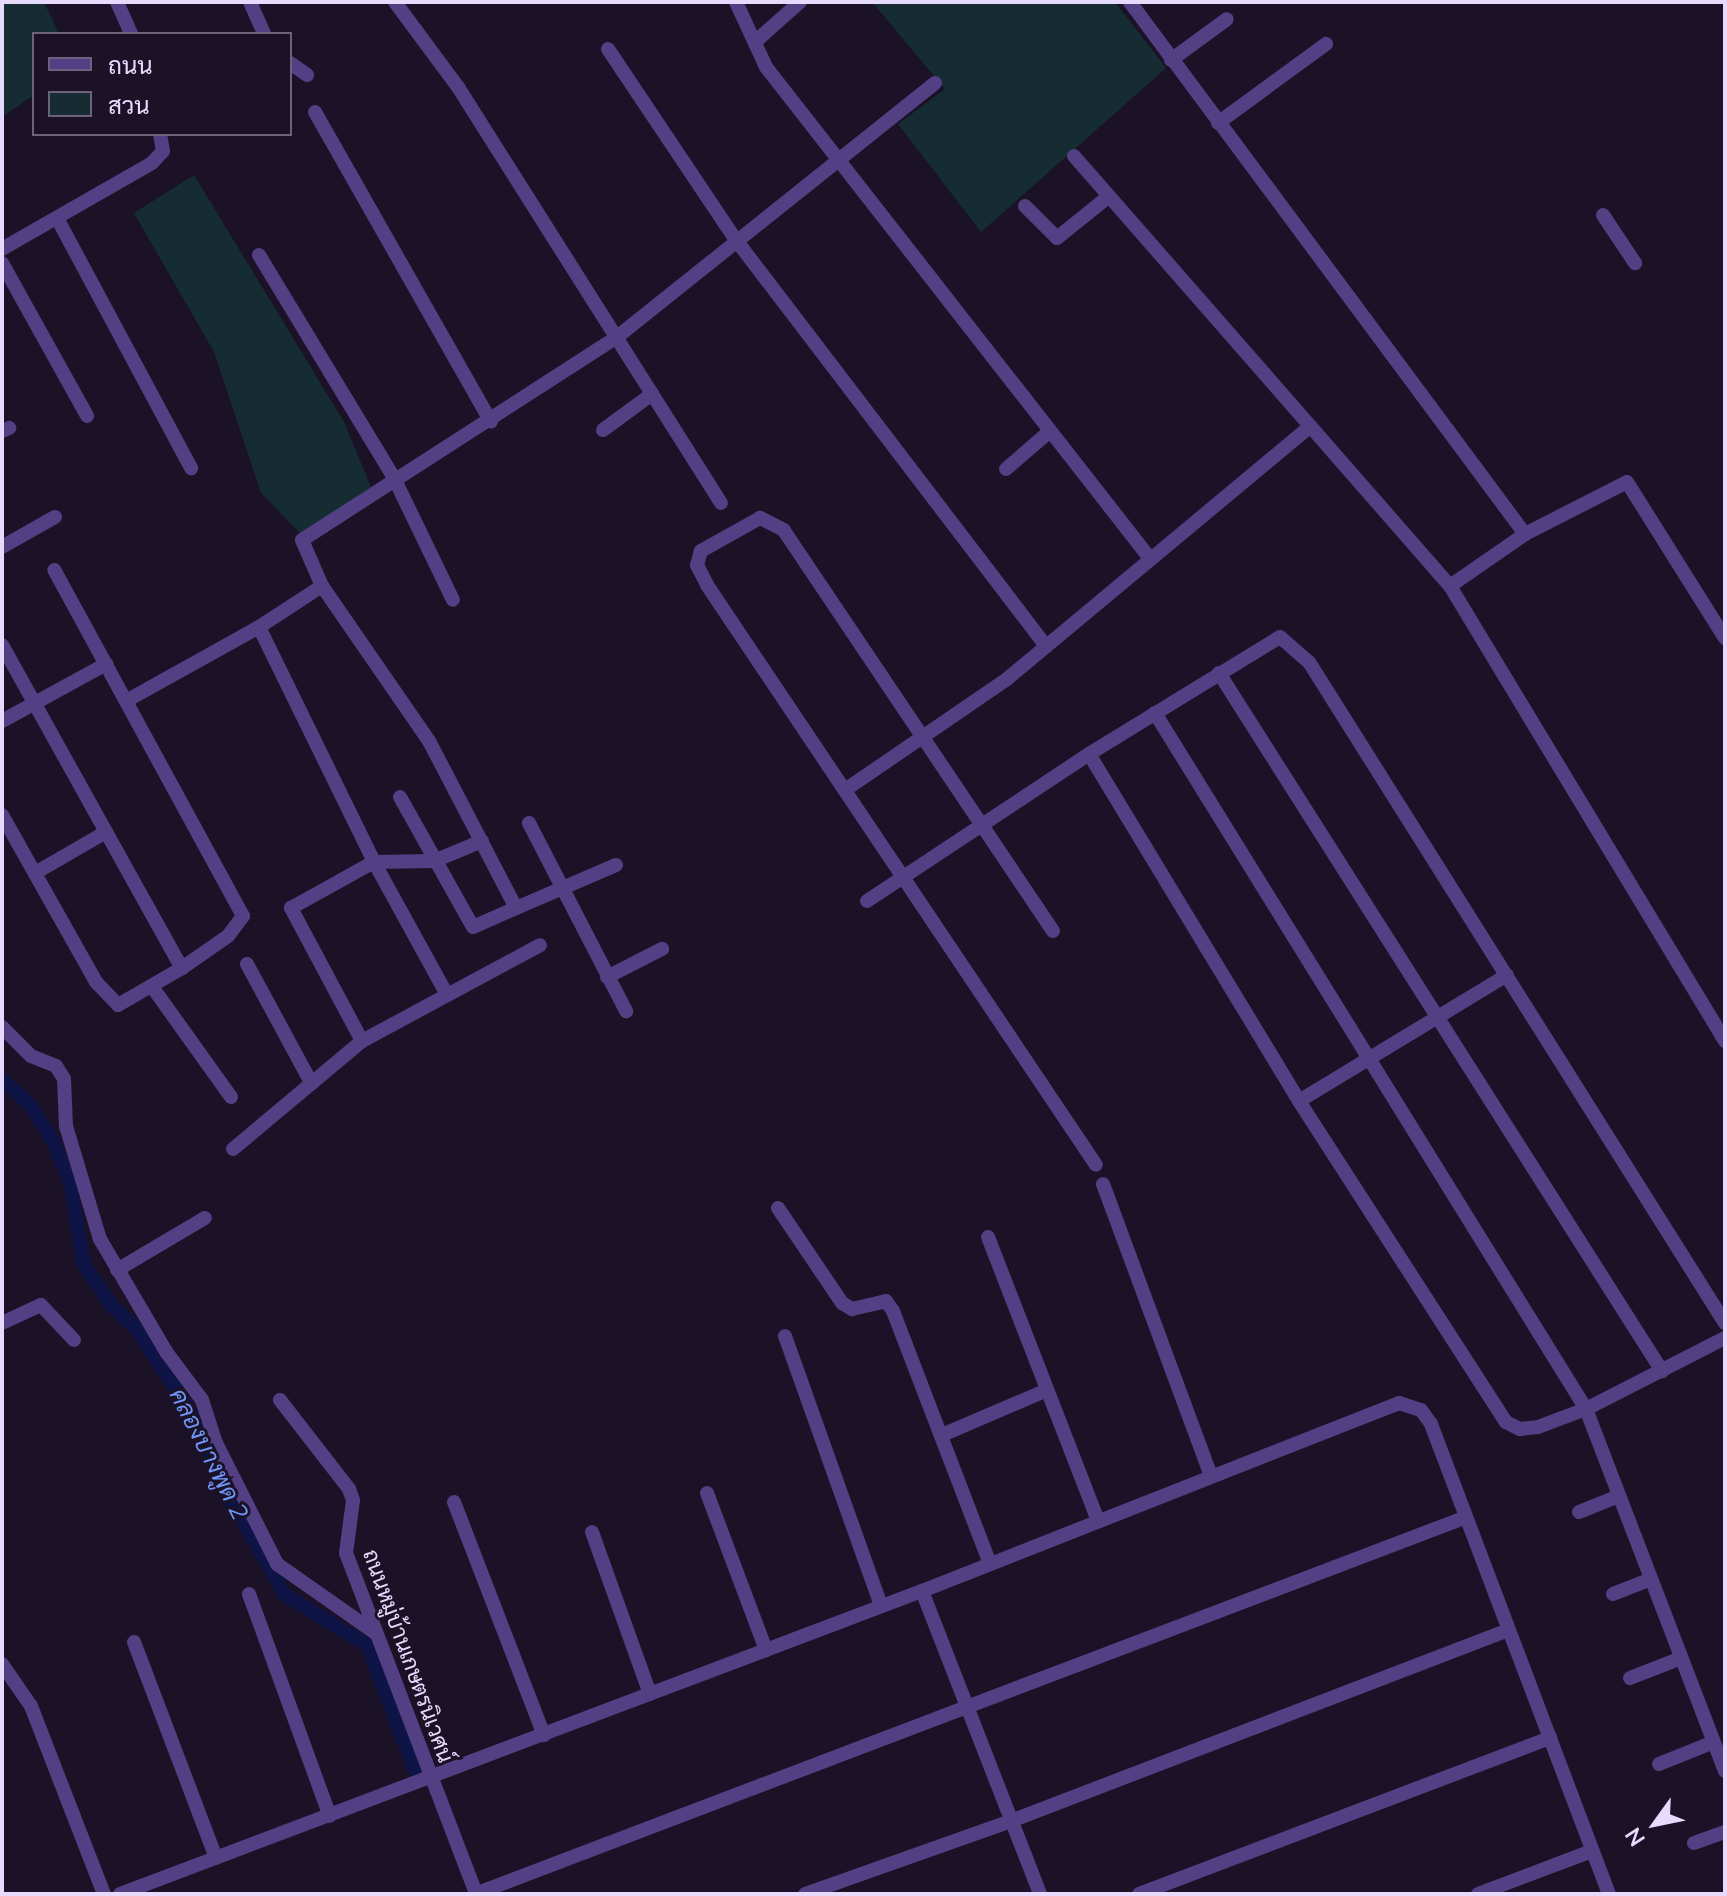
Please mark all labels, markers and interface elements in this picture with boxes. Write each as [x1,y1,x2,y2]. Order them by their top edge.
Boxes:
legend [32,32,292,136]
text: ถนน [108,50,153,80]
text: สวน [108,90,150,120]
water label: คลองบางพูด 2 [164,1384,254,1524]
street label: ถนนหมู่บ้านเกษตรนิเวศน์ [357,1546,459,1766]
north arrow [1615,1784,1695,1864]
text: N [1619,1822,1651,1852]

